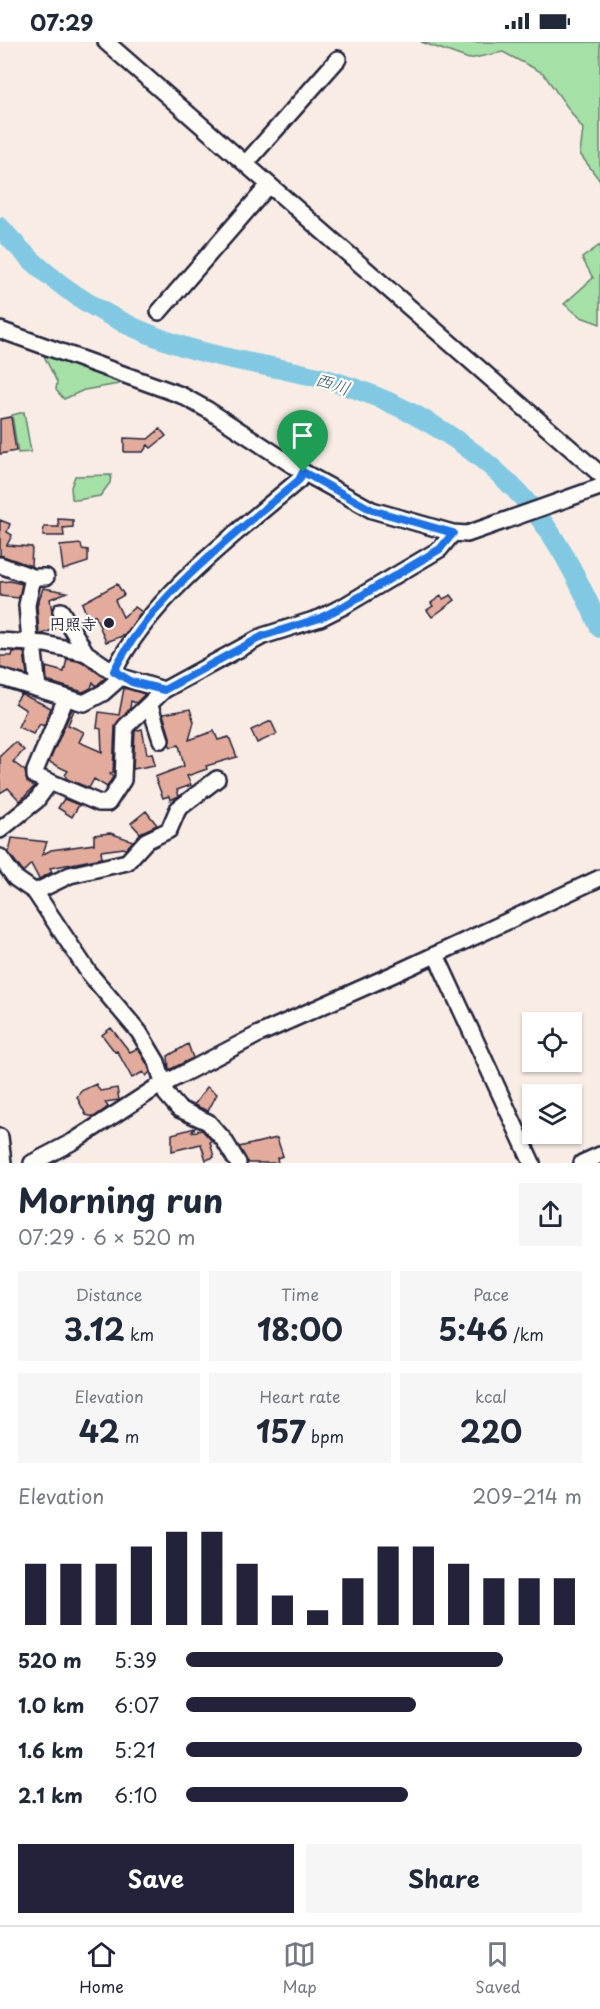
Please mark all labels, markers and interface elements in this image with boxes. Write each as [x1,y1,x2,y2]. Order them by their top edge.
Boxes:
text: 07:29 [30,5,93,38]
water label: 西川 [312,365,354,401]
pin [277,410,328,472]
icon: arrive [286,419,319,452]
place label: 円照寺 [49,611,97,635]
marker: 円照寺 [102,616,116,630]
map controls [522,1012,582,1144]
button: locate [522,1012,582,1072]
button: layers [522,1084,582,1144]
text: Morning run [18,1174,223,1224]
button: share [519,1183,582,1246]
text: 07:29 · 6 × 520 m [18,1222,196,1252]
text: Distance [75,1282,143,1306]
text: Time [281,1282,319,1306]
text: Pace [473,1282,509,1306]
text: 3.12 [64,1306,125,1351]
text: 18:00 [257,1306,343,1351]
text: 5:46 [438,1306,508,1351]
text: km [125,1322,154,1346]
text: /km [508,1322,544,1346]
text: Elevation [74,1384,144,1408]
text: Heart rate [260,1384,340,1408]
text: kcal [475,1384,507,1408]
text: 42 [79,1408,119,1453]
text: 157 [256,1408,306,1453]
text: 220 [460,1408,522,1453]
text: m [119,1424,139,1448]
text: bpm [306,1424,344,1448]
text: Elevation [18,1481,104,1511]
text: 209–214 m [472,1481,582,1511]
text: 520 m [18,1645,82,1675]
text: 5:39 [114,1645,157,1675]
text: 1.0 km [18,1690,85,1720]
text: 6:07 [114,1690,159,1720]
text: 1.6 km [18,1735,83,1765]
text: 5:21 [114,1735,156,1765]
text: 2.1 km [18,1780,83,1810]
text: 6:10 [114,1780,157,1810]
button: Save [18,1844,294,1913]
button: Share [306,1844,582,1913]
tab: Home [79,1938,124,1998]
tab: Map [282,1938,317,1998]
tab: Saved [475,1938,521,1998]

